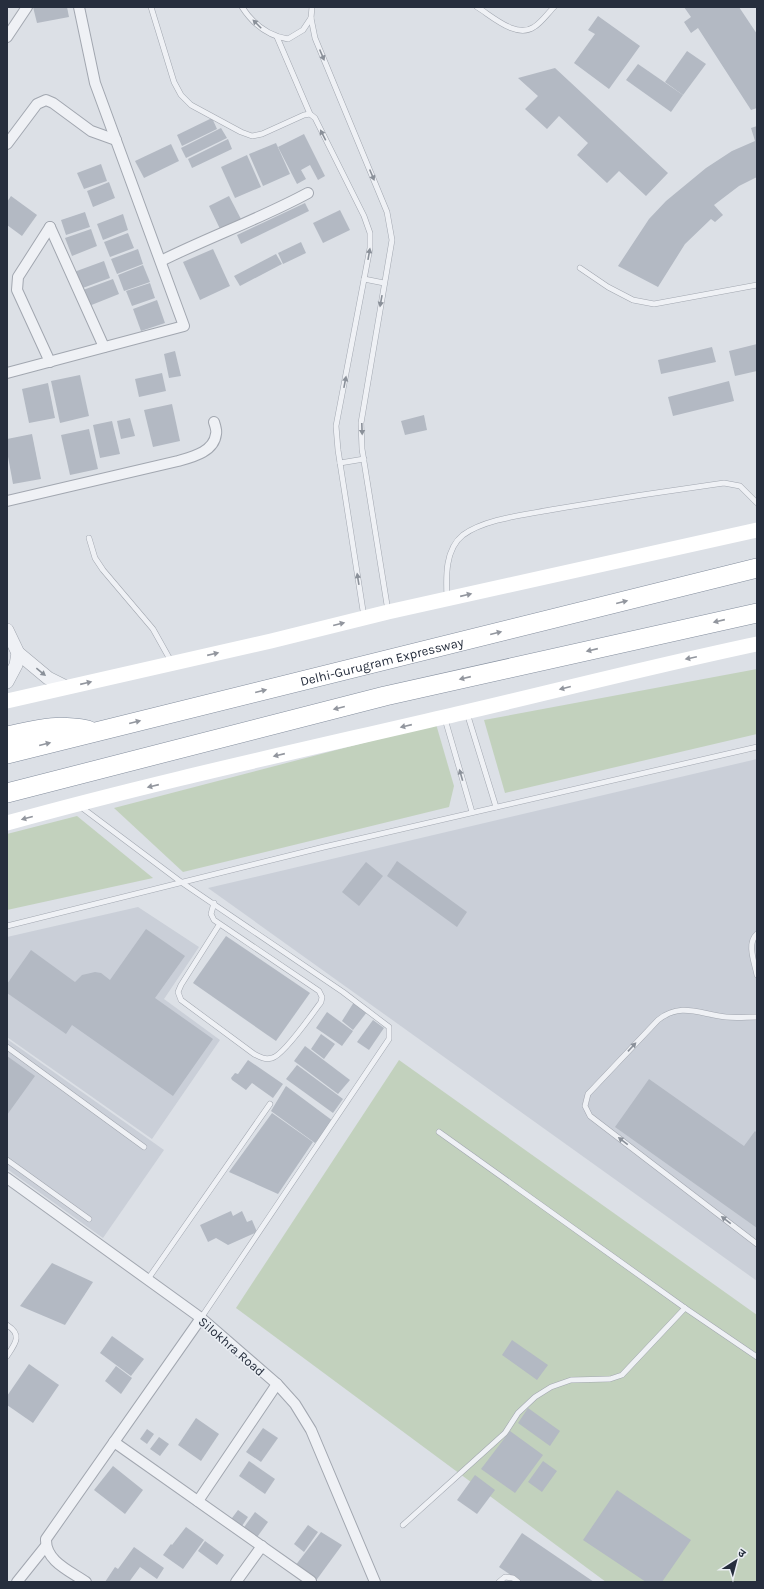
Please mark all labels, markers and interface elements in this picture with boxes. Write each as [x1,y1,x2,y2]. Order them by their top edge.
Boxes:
one-way arrow [252,19,262,29]
one-way arrow [319,49,325,61]
one-way arrow [320,129,327,141]
one-way arrow [369,169,375,181]
one-way arrow [366,248,372,260]
one-way arrow [378,294,384,307]
one-way arrow [342,376,348,388]
one-way arrow [358,423,365,435]
one-way arrow [355,573,361,585]
one-way arrow [460,592,472,598]
one-way arrow [616,598,629,604]
one-way arrow [713,619,725,625]
one-way arrow [333,621,345,627]
one-way arrow [490,629,502,635]
street label: Delhi-Gurugram Expressway [299,634,465,689]
one-way arrow [586,647,598,653]
one-way arrow [207,651,219,657]
one-way arrow [685,655,698,661]
one-way arrow [35,668,46,676]
one-way arrow [459,676,471,682]
one-way arrow [80,679,92,685]
one-way arrow [559,685,571,691]
one-way arrow [255,687,267,693]
one-way arrow [333,706,345,712]
one-way arrow [129,718,141,724]
one-way arrow [400,723,412,729]
one-way arrow [39,741,51,747]
one-way arrow [273,752,285,758]
one-way arrow [458,769,464,781]
one-way arrow [147,784,159,790]
one-way arrow [21,815,33,821]
one-way arrow [628,1042,637,1052]
one-way arrow [617,1137,628,1146]
one-way arrow [721,1217,731,1225]
street label: Silokhra Road [196,1314,268,1379]
north arrow [716,1541,756,1581]
text: उ [735,1546,748,1561]

